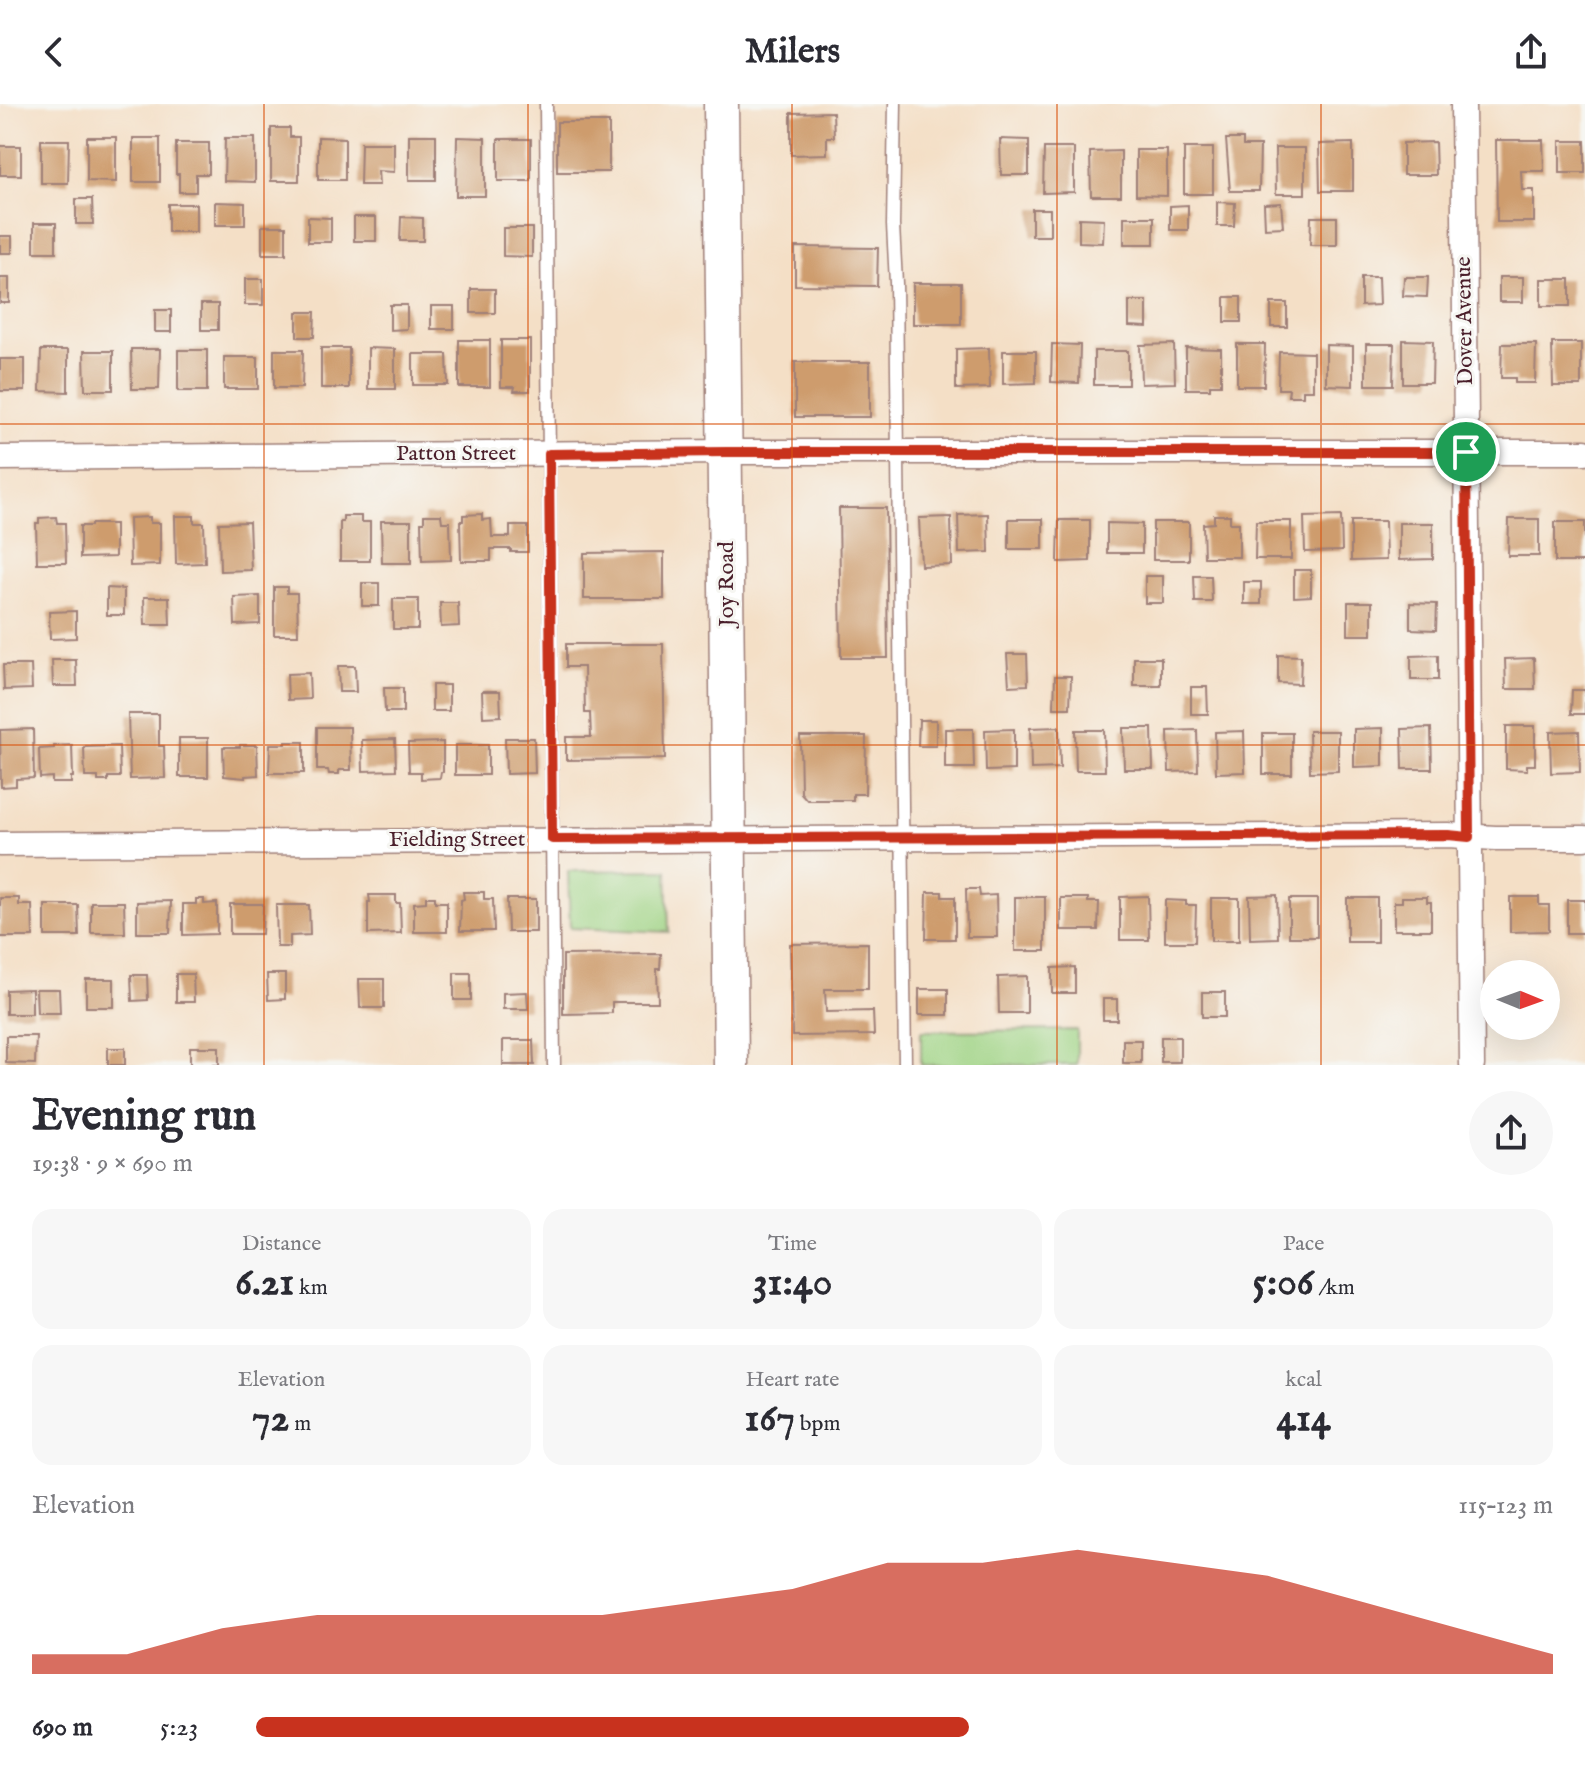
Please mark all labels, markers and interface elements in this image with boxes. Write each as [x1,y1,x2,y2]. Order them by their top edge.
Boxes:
text: Milers [745,29,840,75]
icon: back [32,30,76,74]
icon: share [1509,30,1553,74]
street label: Dover Avenue [1450,256,1480,386]
pin [1432,418,1500,486]
icon: arrive [1444,430,1488,474]
street label: Patton Street [396,440,516,468]
street label: Joy Road [713,541,741,630]
street label: Fielding Street [389,826,526,854]
north arrow [1480,960,1560,1040]
map controls [1480,960,1560,1040]
text: Evening run [32,1089,256,1145]
button: share [1469,1091,1553,1175]
text: 19:38 · 9 × 690 m [32,1147,193,1180]
text: Distance [242,1230,321,1258]
text: Time [768,1230,817,1258]
text: Pace [1283,1230,1324,1258]
text: 6.21 [235,1258,294,1309]
text: 31:40 [753,1258,832,1309]
text: 5:06 [1252,1258,1314,1309]
text: km [294,1274,328,1302]
text: /km [1314,1274,1355,1302]
text: Elevation [238,1366,325,1394]
text: Heart rate [746,1366,839,1394]
text: kcal [1285,1366,1322,1394]
text: 72 [252,1394,289,1445]
text: 167 [745,1394,795,1445]
text: 414 [1276,1394,1331,1445]
text: m [289,1410,311,1438]
text: bpm [795,1410,840,1438]
text: Elevation [32,1489,135,1522]
text: 115–123 m [1458,1489,1553,1522]
text: 690 m [32,1711,93,1744]
text: 5:23 [160,1711,198,1744]

